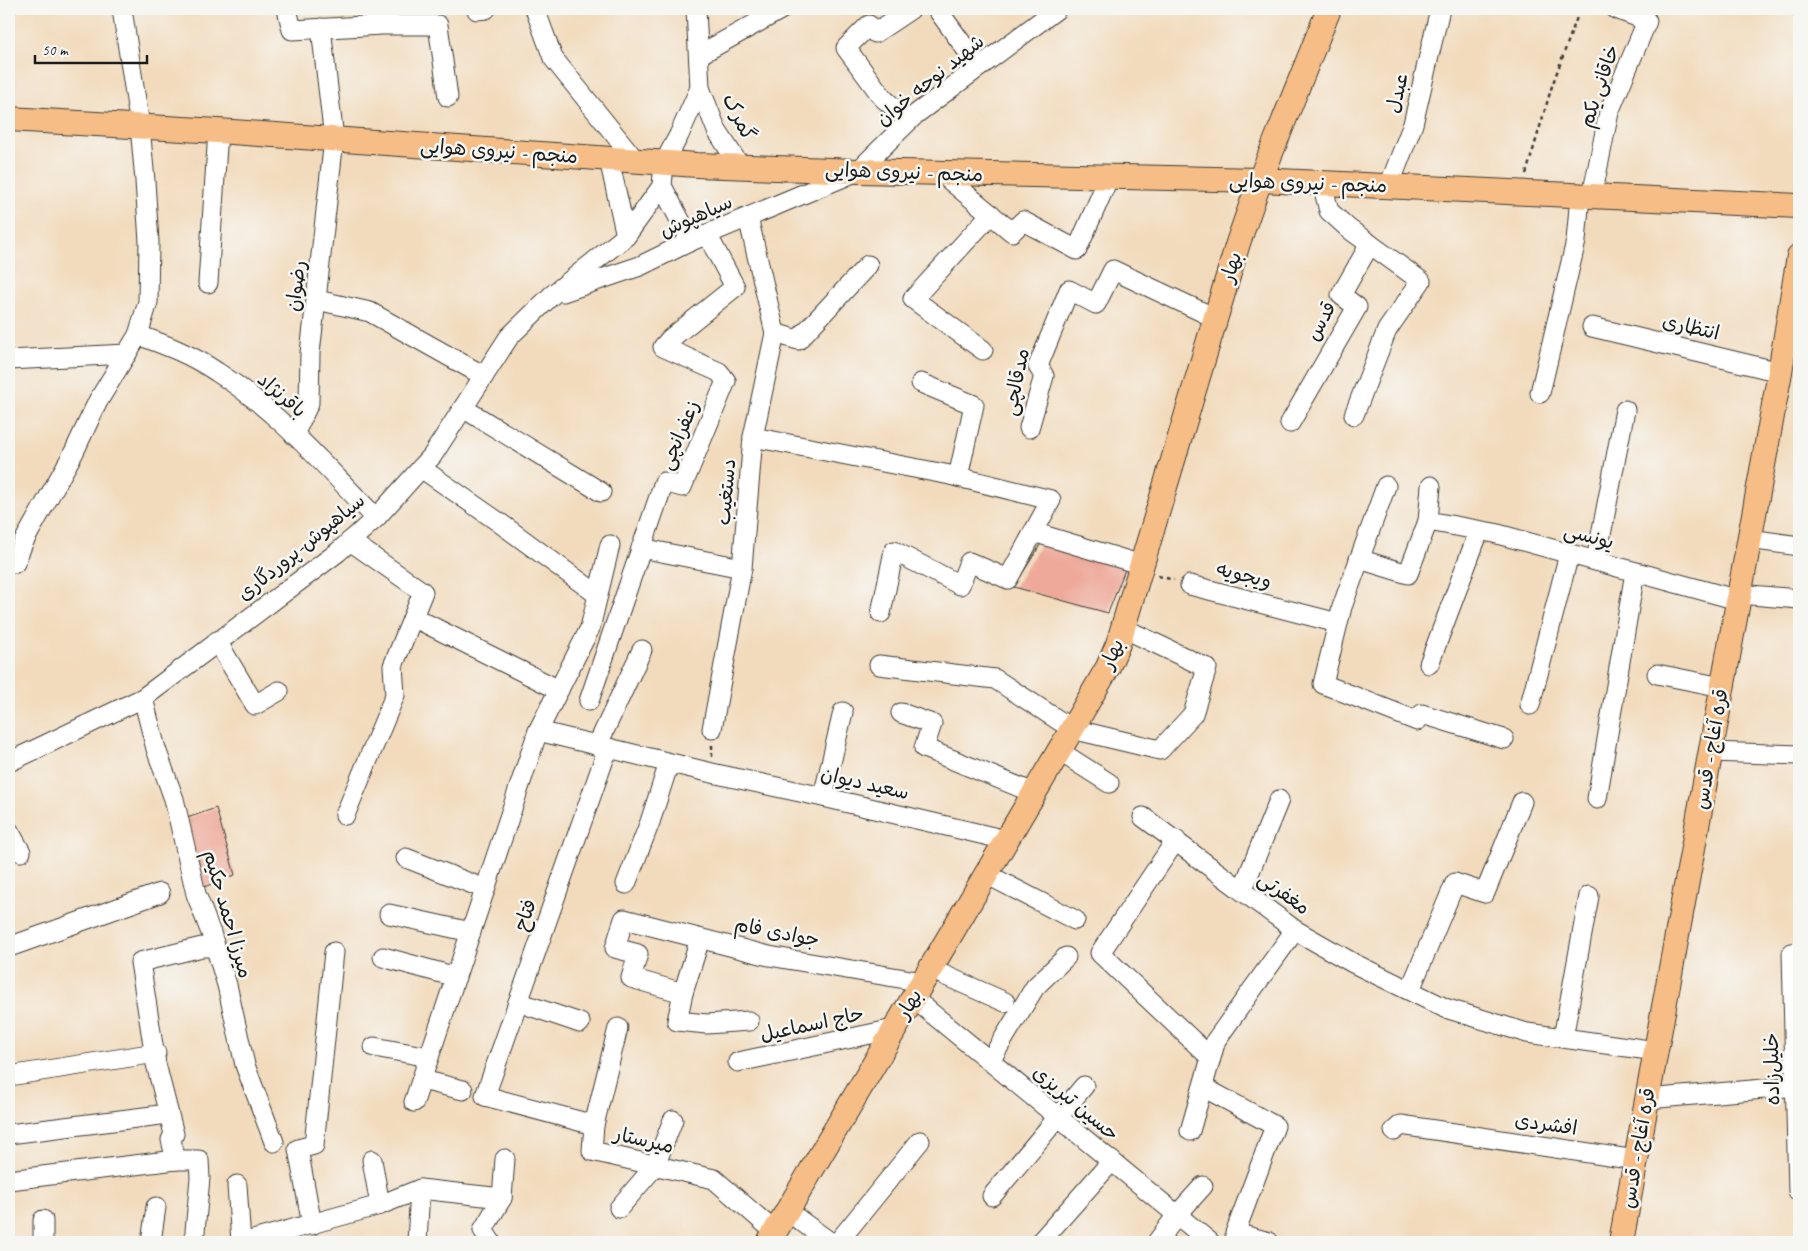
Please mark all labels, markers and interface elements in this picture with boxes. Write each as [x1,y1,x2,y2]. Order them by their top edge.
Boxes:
street label: شهید نوحه خوان [871,29,989,131]
scale bar [35,32,148,64]
text: 50 m [42,41,69,60]
street label: خاقانی یکم [1573,41,1627,131]
street label: عبدل [1380,70,1414,116]
street label: گمرک [717,89,761,145]
street label: منجم - نیروی هوایی [419,133,579,171]
street label: منجم - نیروی هوایی [824,157,983,189]
street label: منجم - نیروی هوایی [1228,168,1387,200]
street label: سیاهپوش [656,189,736,243]
street label: بهار [1214,249,1247,287]
street label: رضوان [280,259,312,313]
street label: قدس [1300,297,1342,345]
street label: انتظاری [1660,308,1722,346]
street label: مدقالچی [997,346,1035,418]
street label: باقرنژاد [252,367,312,423]
street label: زعفرانچی [653,396,705,474]
street label: دستغیب [711,458,741,526]
street label: سیاهپوش-پروردگاری [232,488,370,606]
street label: یونسی [1561,517,1617,555]
street label: ویجویه [1214,556,1274,594]
street label: بهار [1094,635,1130,675]
street label: قره آغاج - قدس [1688,687,1735,811]
street label: سعید دیوان [818,761,912,805]
street label: میرزا احمد حکیم [196,847,258,982]
street label: مغفرتی [1253,866,1315,920]
street label: فتاح [508,896,543,935]
street label: جوادی فام [732,912,822,954]
street label: بهار [889,985,928,1025]
street label: حاج اسماعیل [758,1001,866,1048]
street label: خلیل‌زاده [1759,1032,1785,1106]
street label: حسین تبریزی [1028,1060,1124,1146]
street label: قره آغاج - قدس [1615,1086,1662,1210]
street label: افشردی [1513,1107,1579,1141]
street label: میرستار [610,1121,676,1159]

